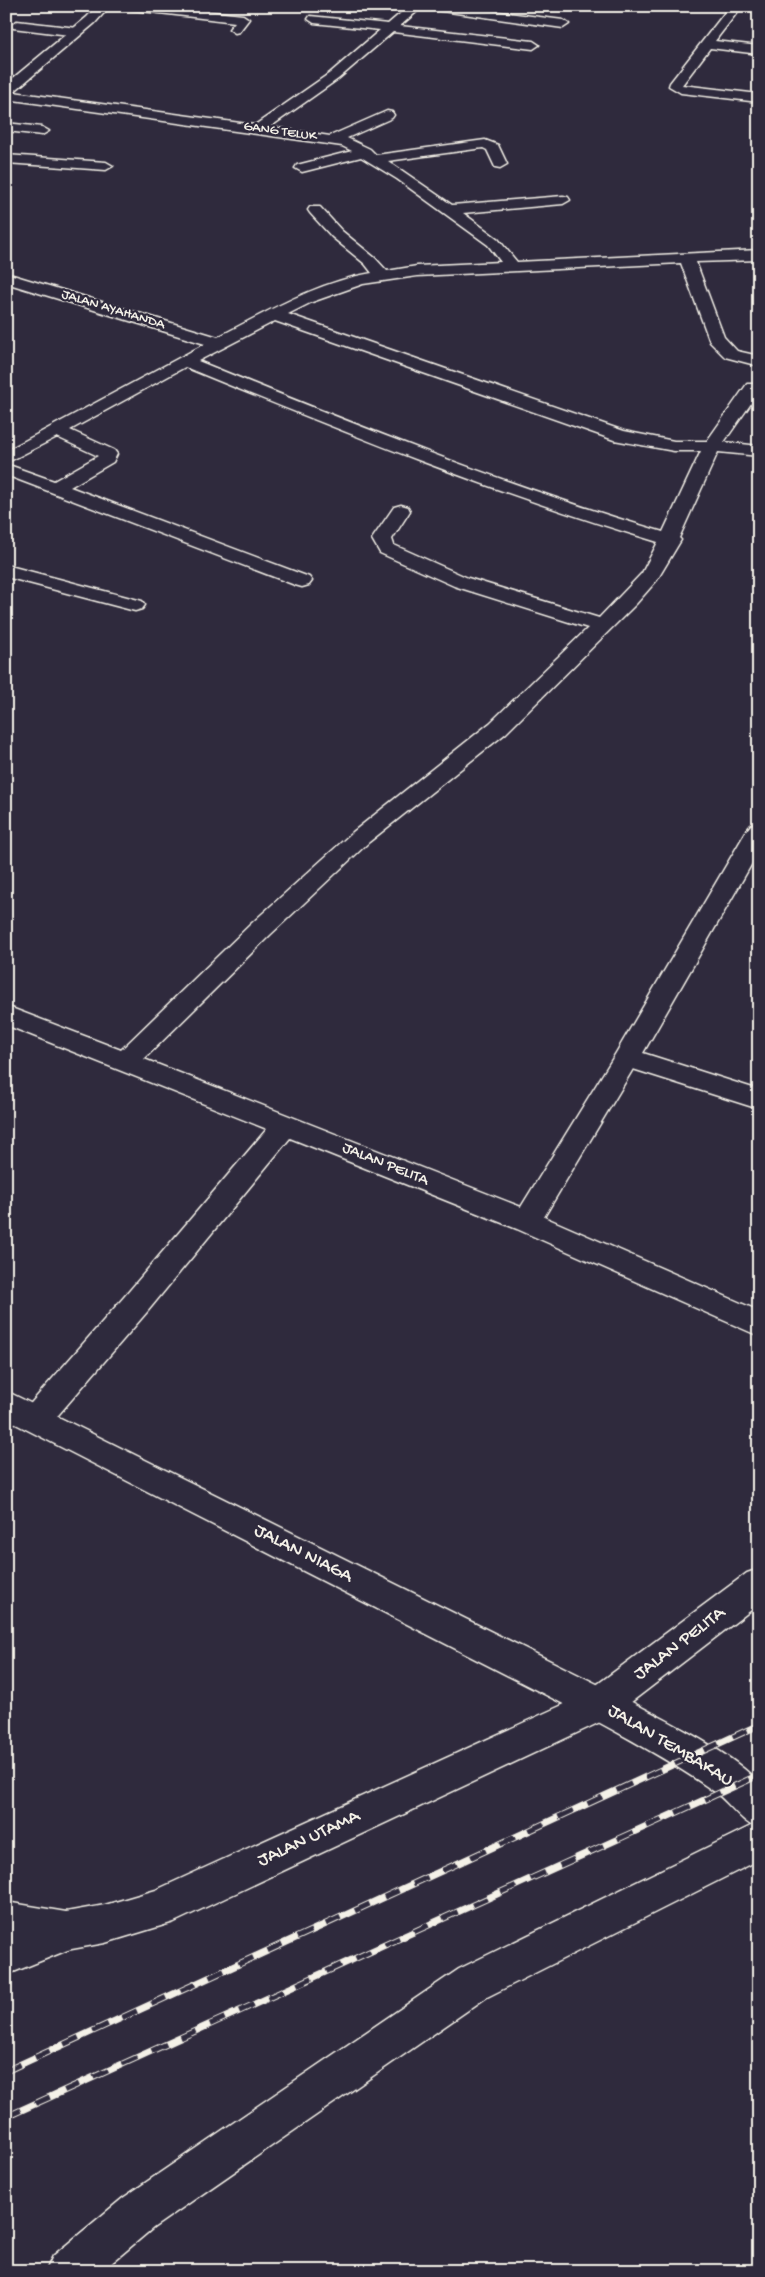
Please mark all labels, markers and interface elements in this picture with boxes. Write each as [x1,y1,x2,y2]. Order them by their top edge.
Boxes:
street label: GANG TELUK [242,118,319,146]
street label: JALAN AYAHANDA [59,286,167,334]
street label: JALAN PELITA [339,1139,432,1192]
street label: JALAN NIAGA [250,1519,358,1590]
street label: JALAN PELITA [630,1601,732,1686]
street label: JALAN TEMBAKAU [603,1700,737,1793]
street label: JALAN UTAMA [254,1805,365,1873]

